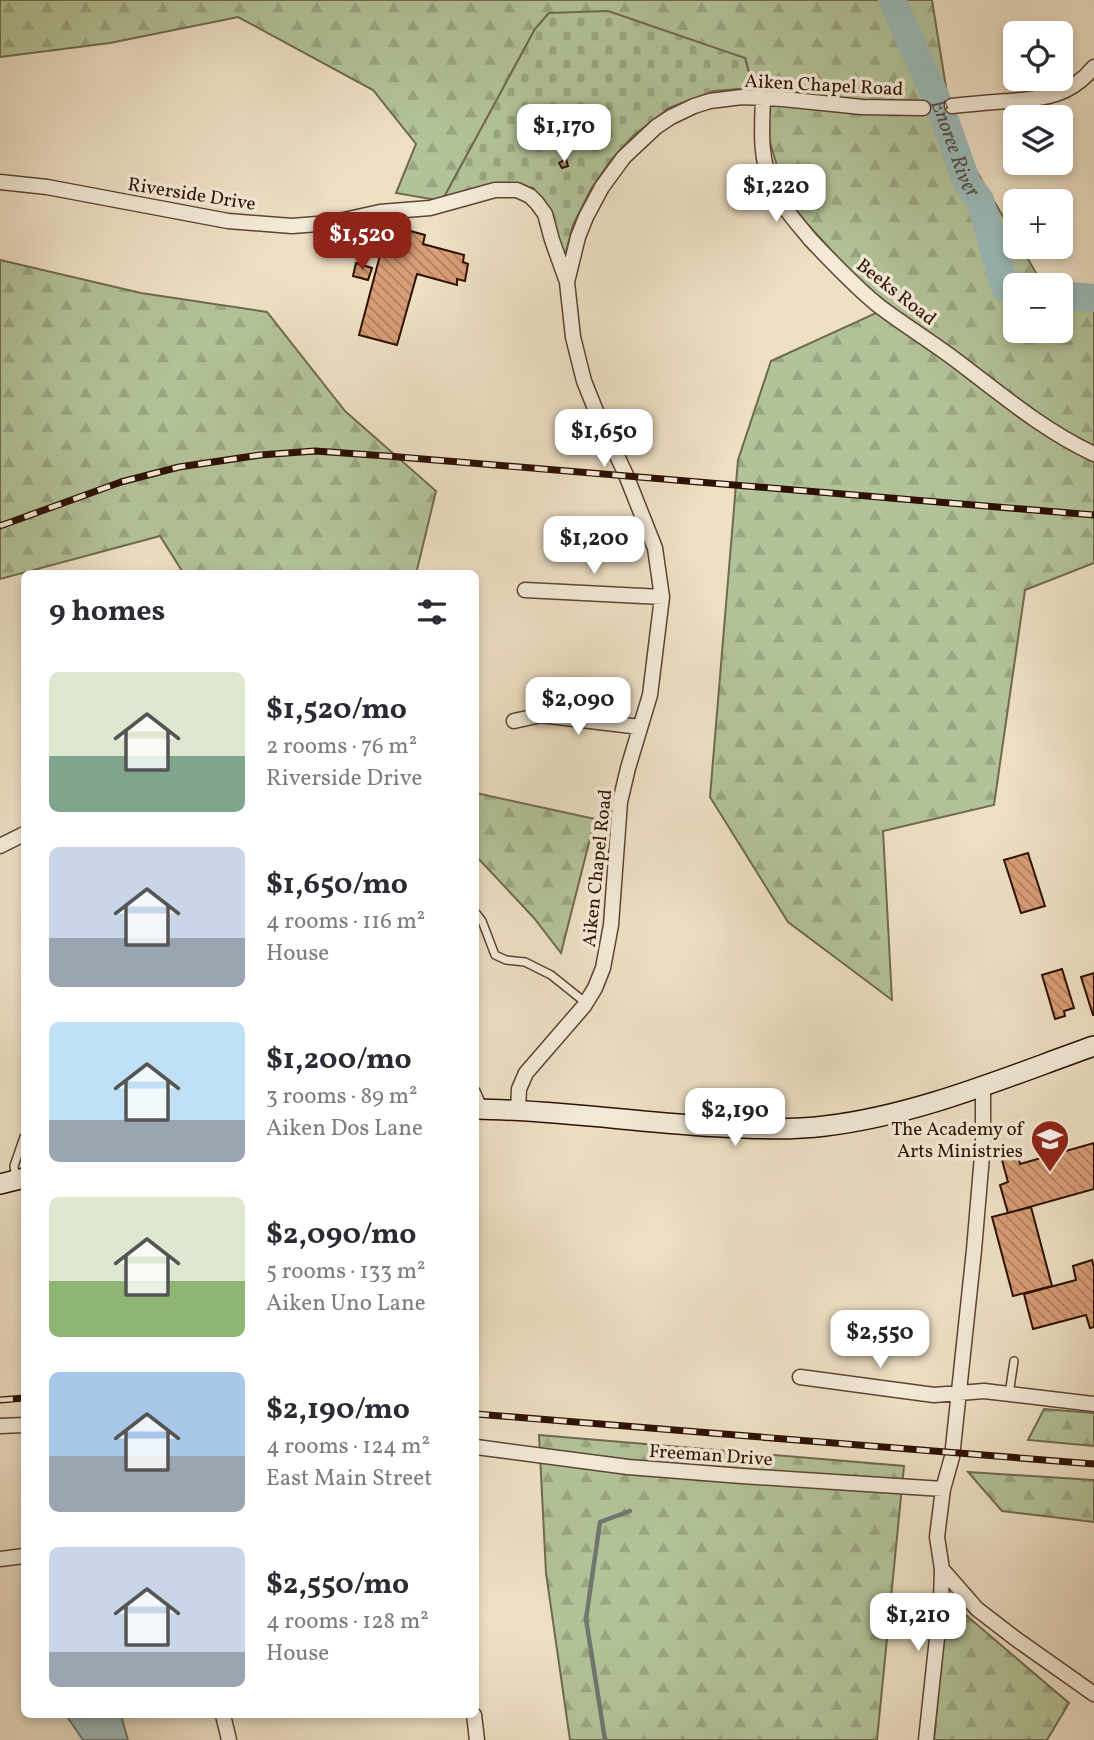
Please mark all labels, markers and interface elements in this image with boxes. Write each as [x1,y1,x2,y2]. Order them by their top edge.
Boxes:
map controls [1003,21,1073,343]
button: locate [1003,21,1073,91]
street label: Aiken Chapel Road [744,69,904,103]
water label: Enoree River [922,95,986,204]
pin: $1,170 [507,104,621,164]
button: layers [1003,105,1073,175]
text: $1,170 [533,111,595,143]
pin: $1,220 [719,164,833,224]
text: $1,220 [743,171,809,203]
street label: Riverside Drive [126,172,258,218]
button: + [1003,189,1073,259]
pin: $1,520 [305,212,419,272]
text: $1,520 [329,219,395,251]
street label: Beeks Road [850,253,941,332]
button: − [1003,273,1073,343]
pin: $1,650 [547,410,661,469]
text: $1,650 [571,416,637,448]
pin: $1,200 [537,516,651,576]
text: $1,200 [559,523,629,555]
text: 9 homes [49,591,165,633]
icon: filters [413,593,451,631]
pin: $2,090 [521,678,635,737]
text: $2,090 [542,684,614,716]
text: $1,520/mo [266,689,407,731]
icon: home [105,700,189,784]
text: 2 rooms · 76 m² [266,731,417,763]
text: Riverside Drive [266,763,423,795]
street label: Aiken Chapel Road [577,788,619,949]
text: $1,650/mo [266,864,408,906]
icon: home [105,875,189,959]
text: 4 rooms · 116 m² [266,906,425,938]
text: House [266,938,329,970]
text: $1,200/mo [266,1039,412,1081]
icon: home [105,1050,189,1134]
text: 3 rooms · 89 m² [266,1081,418,1113]
pin: $2,190 [678,1088,792,1148]
text: $2,190 [701,1095,769,1127]
text: Aiken Dos Lane [266,1113,423,1145]
place label: The Academy of Arts Ministries [891,1117,1024,1165]
school or university icon: The Academy of Arts Ministries [1029,1118,1071,1173]
text: $2,090/mo [266,1214,416,1256]
icon: home [105,1225,189,1309]
text: 5 rooms · 133 m² [266,1256,426,1288]
text: Aiken Uno Lane [266,1288,426,1320]
pin: $2,550 [823,1310,937,1370]
text: $2,550 [846,1317,914,1349]
text: $2,190/mo [266,1389,410,1431]
icon: home [105,1400,189,1484]
text: 4 rooms · 124 m² [266,1431,430,1463]
street label: Freeman Drive [648,1439,774,1473]
text: East Main Street [266,1463,432,1495]
text: $2,550/mo [266,1564,409,1606]
icon: home [105,1575,189,1659]
pin: $1,210 [861,1594,975,1653]
text: $1,210 [886,1600,950,1632]
text: 4 rooms · 128 m² [266,1606,429,1638]
text: House [266,1638,329,1670]

